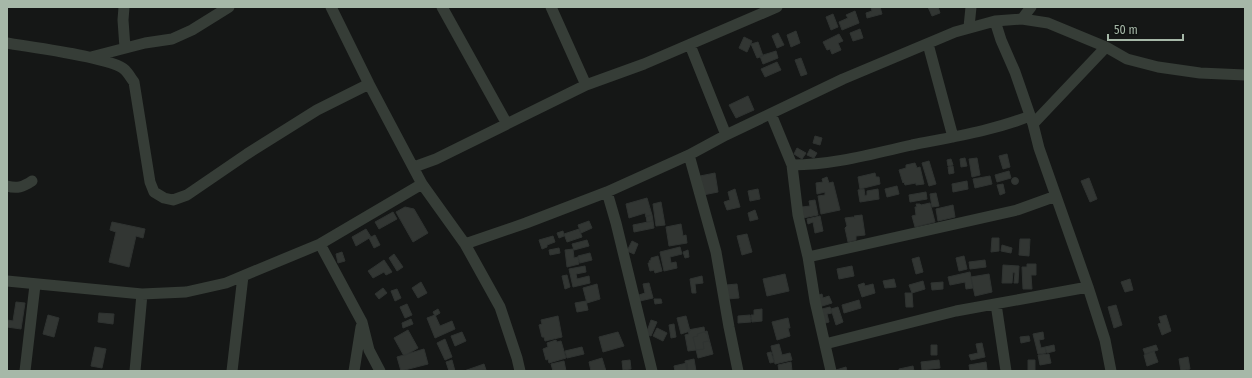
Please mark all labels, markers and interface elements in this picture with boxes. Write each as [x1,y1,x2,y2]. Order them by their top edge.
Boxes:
scale bar [1108,16,1183,42]
text: 50 m [1114,23,1138,37]

